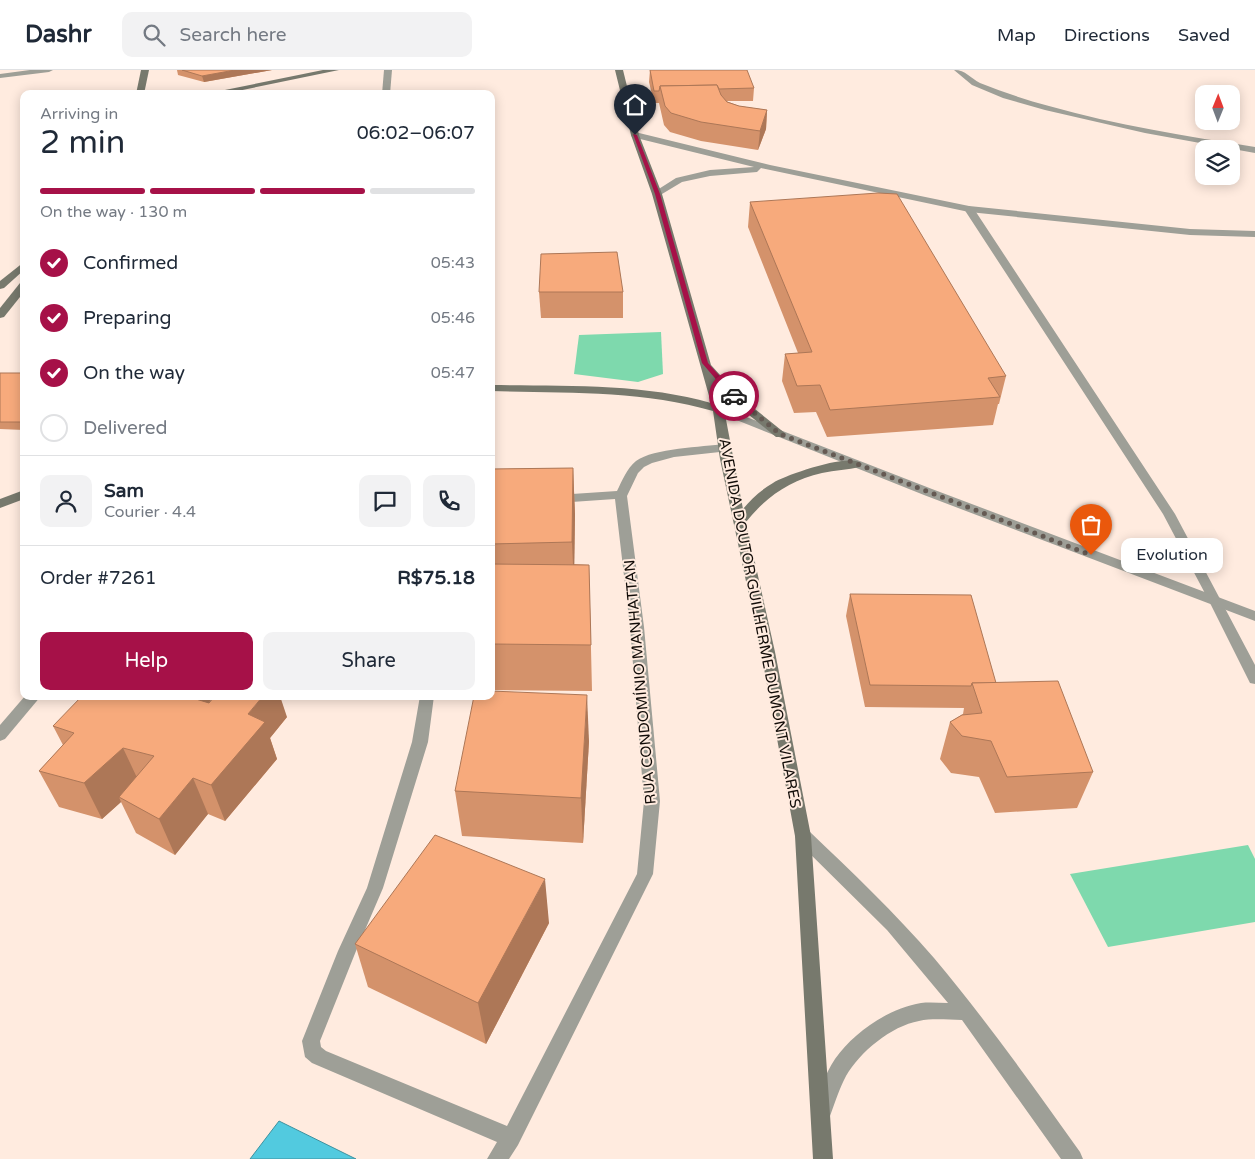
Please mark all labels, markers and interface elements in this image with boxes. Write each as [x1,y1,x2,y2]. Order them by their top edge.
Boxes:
search box [122,12,472,57]
text: Dashr [25,20,92,49]
icon: search [140,21,168,49]
text: Search here [180,24,286,46]
text: Map [997,24,1036,46]
text: Directions [1064,24,1150,46]
text: Saved [1178,24,1230,46]
pin [614,84,656,135]
north arrow [1195,85,1240,130]
map controls [1195,85,1240,185]
icon: home [621,91,649,119]
text: Arriving in [40,104,118,124]
text: 06:02–06:07 [357,122,475,144]
text: 2 min [40,124,125,162]
button: layers [1195,140,1240,185]
text: On the way · 130 m [40,202,187,222]
icon: check [40,249,68,277]
text: Confirmed [83,252,178,274]
text: 05:43 [431,253,475,273]
icon: check [40,304,68,332]
text: Preparing [83,307,172,329]
text: 05:46 [431,308,475,328]
icon: check [40,359,68,387]
text: On the way [83,362,185,384]
text: 05:47 [431,363,475,383]
courier [709,371,759,421]
icon: car [720,382,748,410]
text: Delivered [83,417,168,439]
street label: AVENIDA DOUTOR GUILHERME DUMONT VILARES [715,436,805,810]
button: person [40,475,92,527]
button: chat [359,475,411,527]
button: phone [423,475,475,527]
text: Sam [104,480,144,502]
text: Courier · 4.4 [104,502,196,522]
pin [1070,504,1112,555]
icon: bag [1077,511,1105,539]
callout: Evolution [1121,538,1224,572]
text: Evolution [1136,545,1208,565]
street label: RUA CONDOMÍNIO MANHATTAN [620,559,660,805]
text: Order #7261 [40,567,157,589]
text: R$75.18 [397,567,475,589]
button: Help [40,632,253,690]
button: Share [263,632,475,690]

